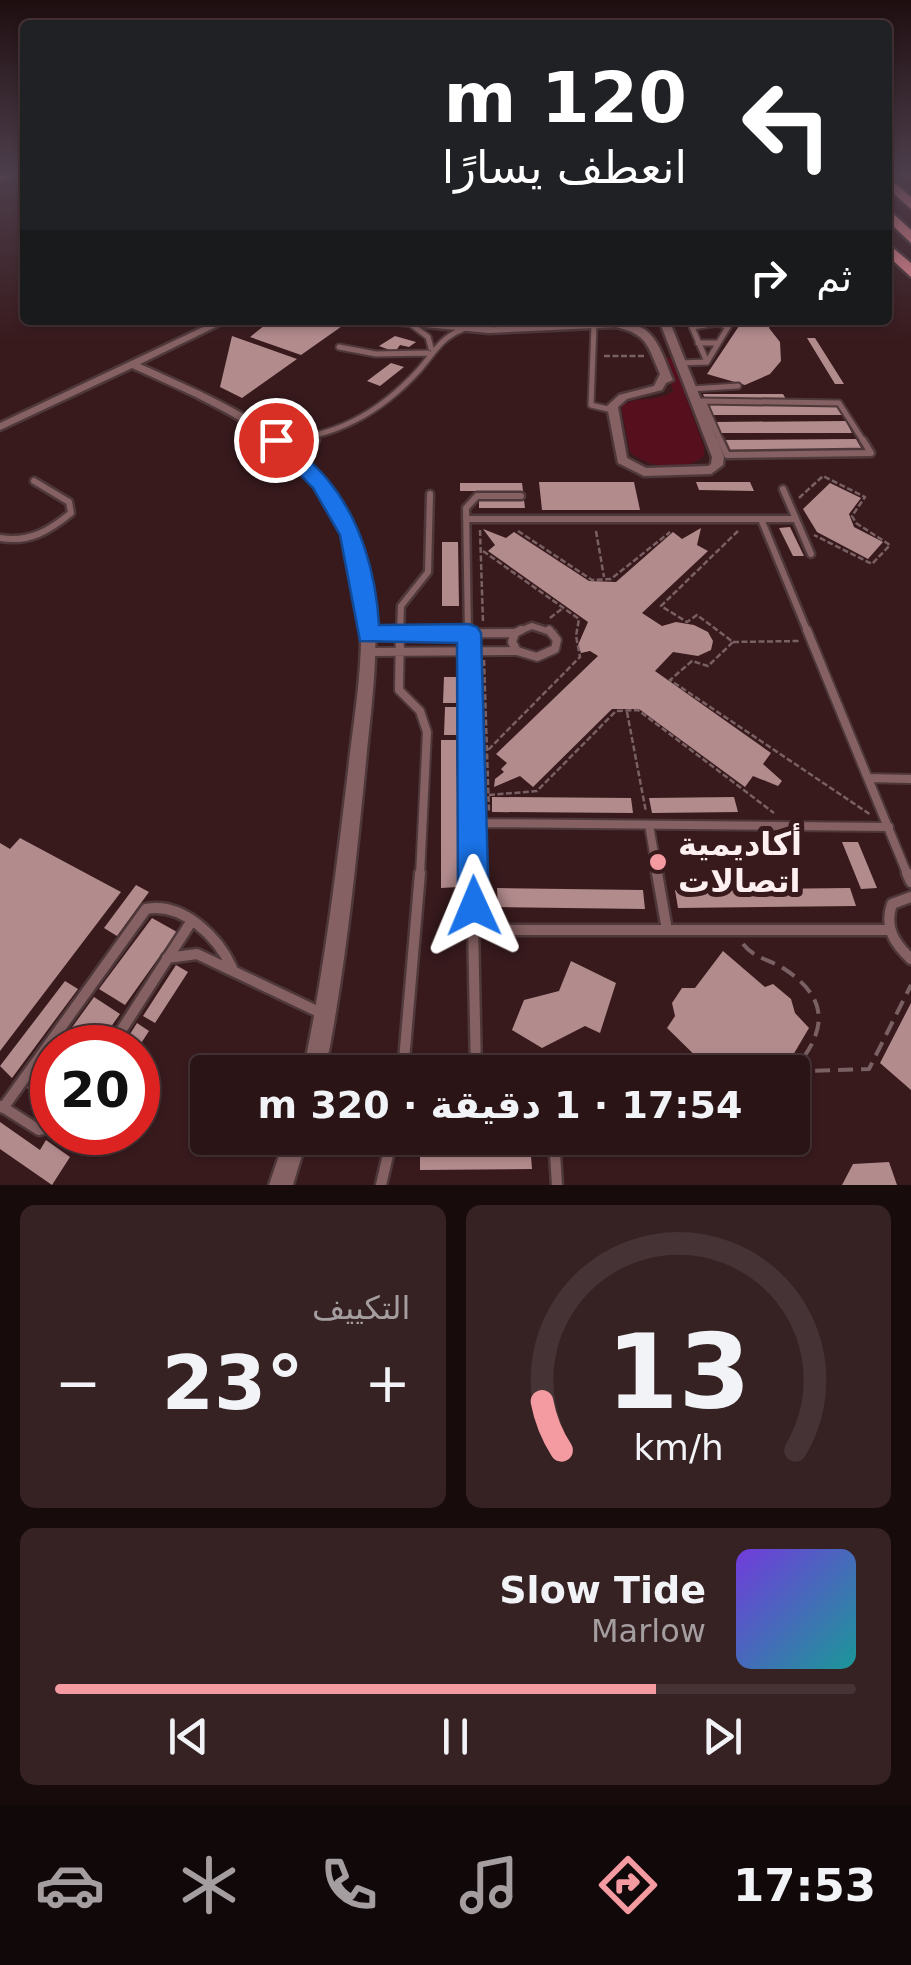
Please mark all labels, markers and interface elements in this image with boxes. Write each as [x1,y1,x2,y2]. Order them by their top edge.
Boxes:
text: 120 m [444,57,687,139]
icon: left [722,60,852,190]
text: انعطف يسارًا [442,141,687,194]
icon: right [741,250,796,305]
text: ثم [816,256,852,300]
pin [234,398,319,483]
icon: arrive [249,413,304,468]
place label: أكاديمية اتصالات [678,823,802,900]
marker: أكاديمية اتصالات [647,851,669,873]
position arrow [422,854,526,958]
speed limit sign: 20 [30,1025,160,1155]
text: 17:54 · 1 دقيقة · 320 m [258,1083,742,1127]
text: التكييف [312,1289,411,1327]
text: 13 [606,1311,751,1433]
text: 23° [162,1339,304,1427]
text: − [55,1351,101,1415]
text: + [364,1351,411,1415]
text: km/h [633,1427,723,1468]
text: Slow Tide [499,1568,706,1612]
text: Marlow [591,1612,706,1650]
icon: previous [161,1709,216,1764]
icon: pause [428,1709,483,1764]
icon: next [695,1709,750,1764]
icon: car [35,1850,105,1920]
icon: climate [174,1850,244,1920]
icon: phone [314,1850,384,1920]
icon: music [454,1850,524,1920]
icon: directions [593,1850,663,1920]
text: 17:53 [733,1859,876,1912]

